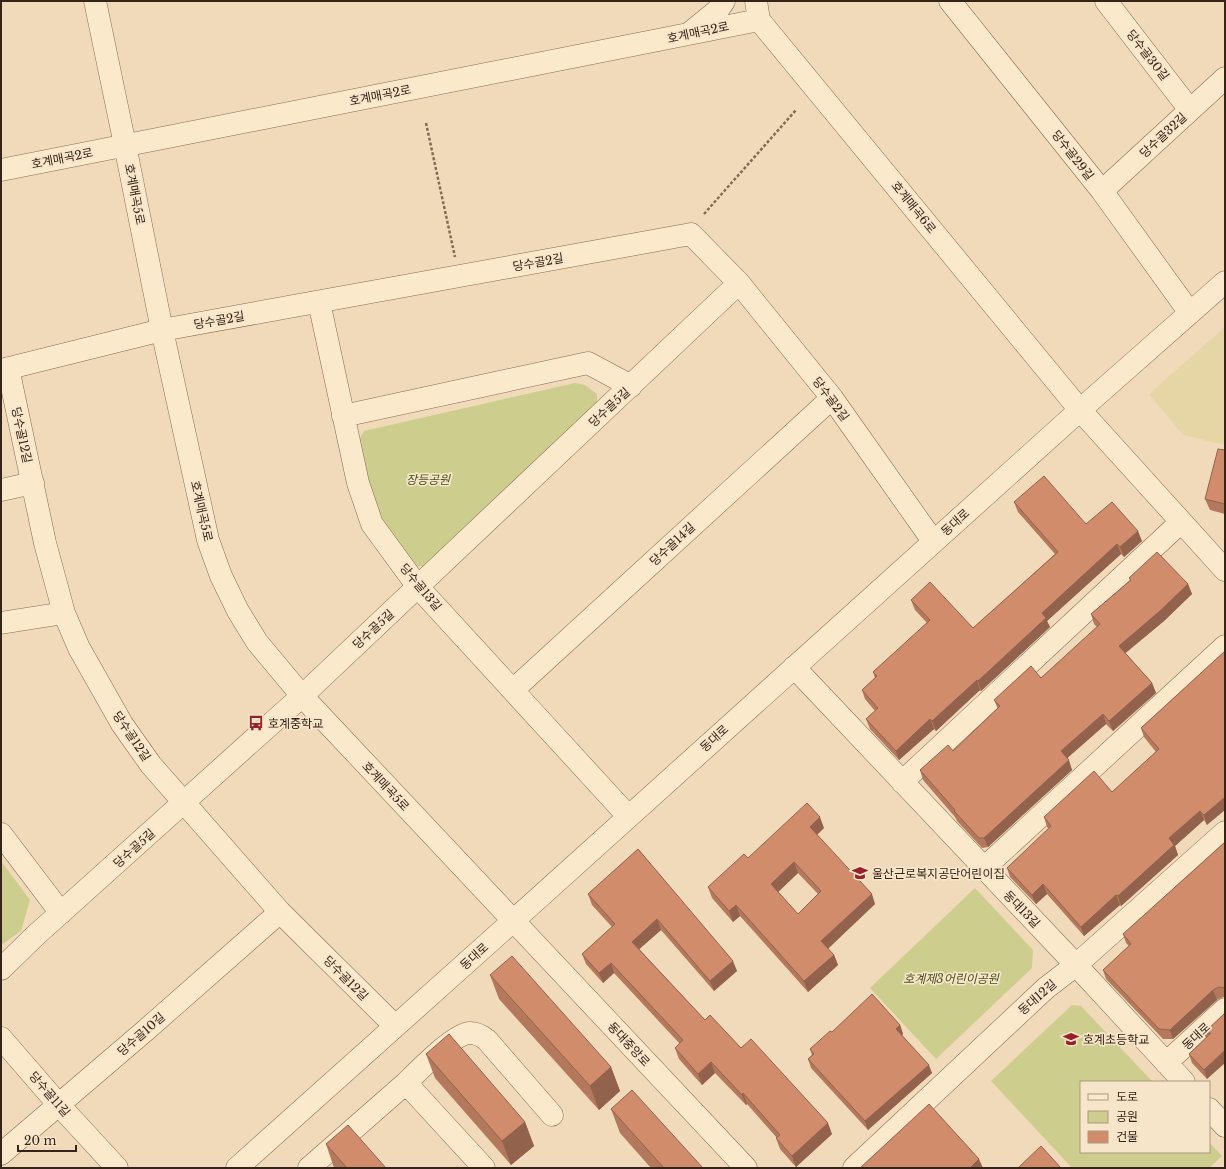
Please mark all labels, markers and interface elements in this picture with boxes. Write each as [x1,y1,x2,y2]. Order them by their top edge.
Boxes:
street label: 호계매곡2로 [666,18,730,46]
street label: 당수골30길 [1124,27,1172,83]
street label: 호계매곡2로 [348,82,412,108]
street label: 당수골32길 [1136,109,1190,161]
street label: 당수골29길 [1049,127,1097,183]
street label: 호계매곡2로 [30,145,94,171]
street label: 호계매곡5로 [122,162,148,226]
street label: 호계매곡6로 [888,178,940,236]
street label: 당수골2길 [511,250,565,274]
street label: 당수골2길 [192,308,246,332]
street label: 당수골2길 [809,374,853,424]
street label: 당수골5길 [585,384,633,430]
street label: 당수골12길 [9,406,35,464]
park label: 장등공원 [406,472,451,487]
street label: 호계매곡5로 [188,479,216,543]
street label: 동대로 [938,505,972,539]
street label: 당수골14길 [646,519,698,569]
street label: 당수골13길 [397,560,445,614]
street label: 당수골5길 [349,606,397,652]
street label: 당수골12길 [110,708,154,764]
bus stop icon: 호계중학교 [247,714,265,732]
place label: 호계중학교 [268,716,323,731]
street label: 동대로 [697,721,731,755]
street label: 호계매곡5로 [359,758,413,814]
street label: 당수골5길 [110,825,158,871]
school or university icon: 울산근로복지공단어린이집 [851,864,869,882]
place label: 울산근로복지공단어린이집 [872,866,1004,881]
street label: 동대13길 [1001,887,1043,931]
street label: 동대로 [457,939,491,973]
street label: 당수골12길 [321,953,371,1003]
park label: 호계제3어린이공원 [903,971,1000,986]
street label: 동대12길 [1015,976,1059,1018]
street label: 당수골10길 [114,1009,168,1059]
street label: 동대중앙로 [605,1019,653,1069]
street label: 동대로 [1179,1019,1213,1053]
school or university icon: 호계초등학교 [1062,1030,1080,1048]
place label: 호계초등학교 [1083,1032,1149,1047]
street label: 당수골11길 [26,1068,74,1120]
legend [1080,1081,1210,1153]
text: 도로 [1116,1089,1138,1104]
text: 공원 [1116,1109,1138,1124]
scale bar [18,1127,76,1153]
text: 건물 [1116,1129,1138,1144]
text: 20 m [24,1133,56,1148]

